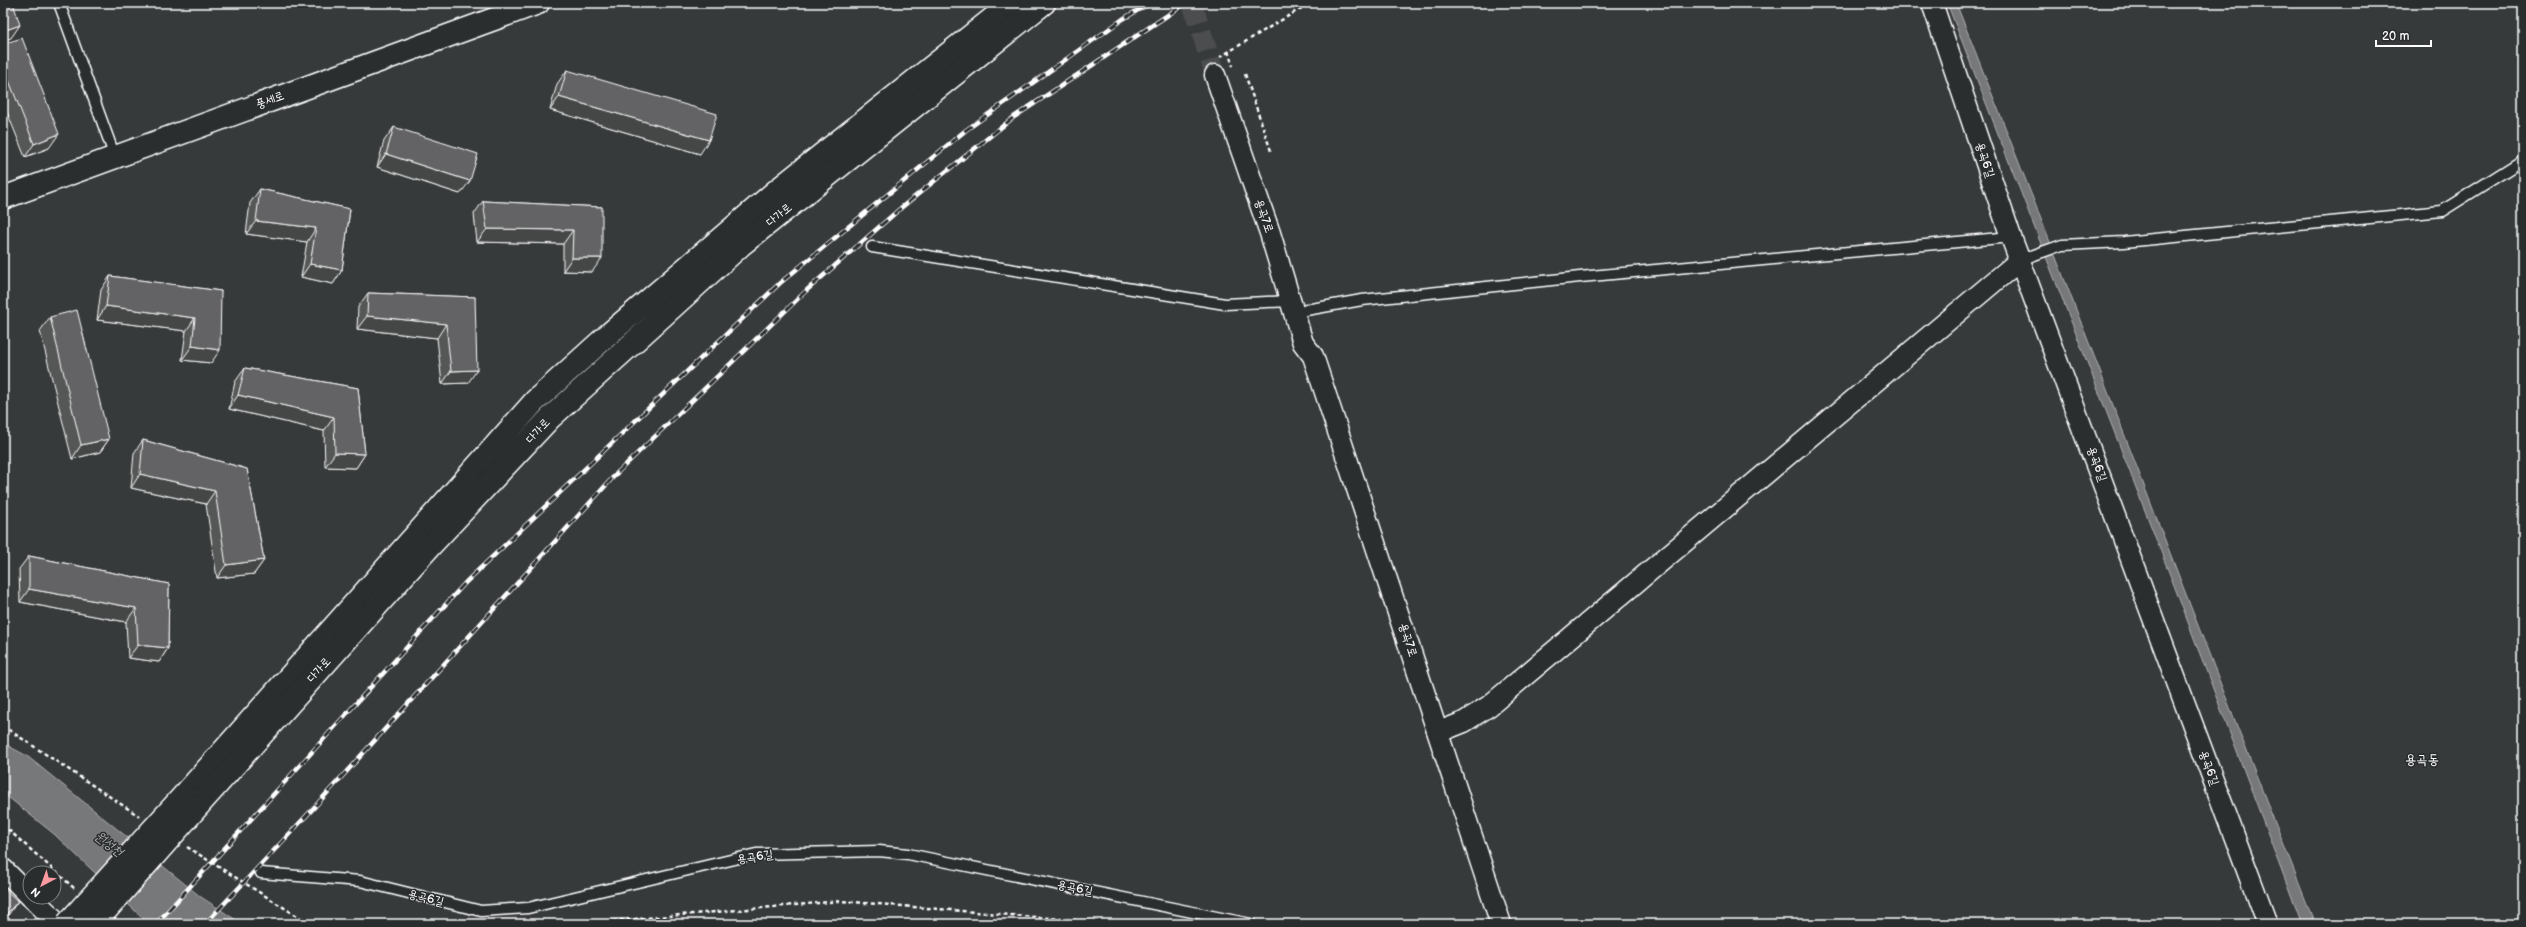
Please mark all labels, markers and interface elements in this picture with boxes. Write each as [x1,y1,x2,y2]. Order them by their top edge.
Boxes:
scale bar [2376,22,2431,48]
text: 20 m [2382,29,2409,44]
street label: 풍세로 [254,88,286,112]
street label: 용곡6길 [1972,140,1998,180]
street label: 용곡7로 [1251,197,1277,235]
street label: 다가로 [763,200,795,230]
street label: 다가로 [523,415,553,447]
street label: 용곡6길 [2084,444,2110,484]
street label: 용곡7로 [1395,621,1421,659]
street label: 다가로 [304,654,334,686]
street label: 용곡6길 [2196,748,2222,788]
district label: 용곡동 [2405,751,2439,768]
water label: 원성천 [92,828,128,861]
street label: 용곡6길 [736,847,774,867]
north arrow [22,865,62,905]
street label: 용곡6길 [1056,877,1095,899]
text: N [28,885,43,900]
street label: 용곡6길 [407,886,446,910]

